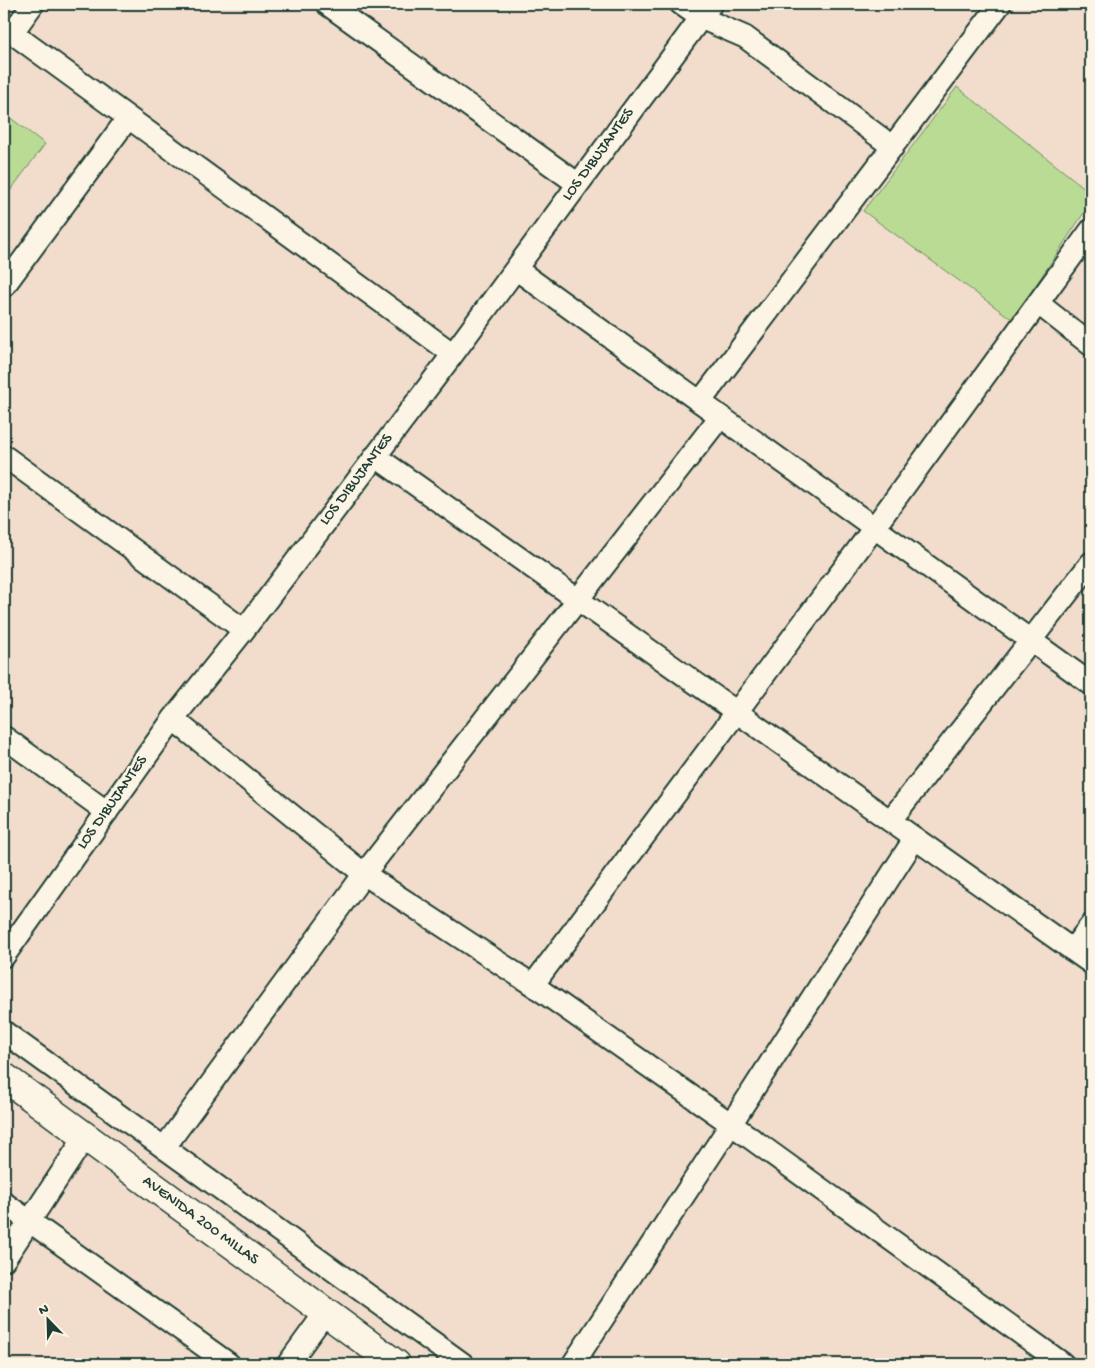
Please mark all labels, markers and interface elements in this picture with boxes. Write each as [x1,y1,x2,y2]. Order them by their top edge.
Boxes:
street label: LOS DIBUJANTES [559,104,639,205]
street label: LOS DIBUJANTES [316,430,398,530]
street label: LOS DIBUJANTES [74,752,153,854]
street label: AVENIDA 200 MILLAS [138,1172,263,1270]
north arrow [22,1296,72,1346]
text: N [36,1301,51,1320]

